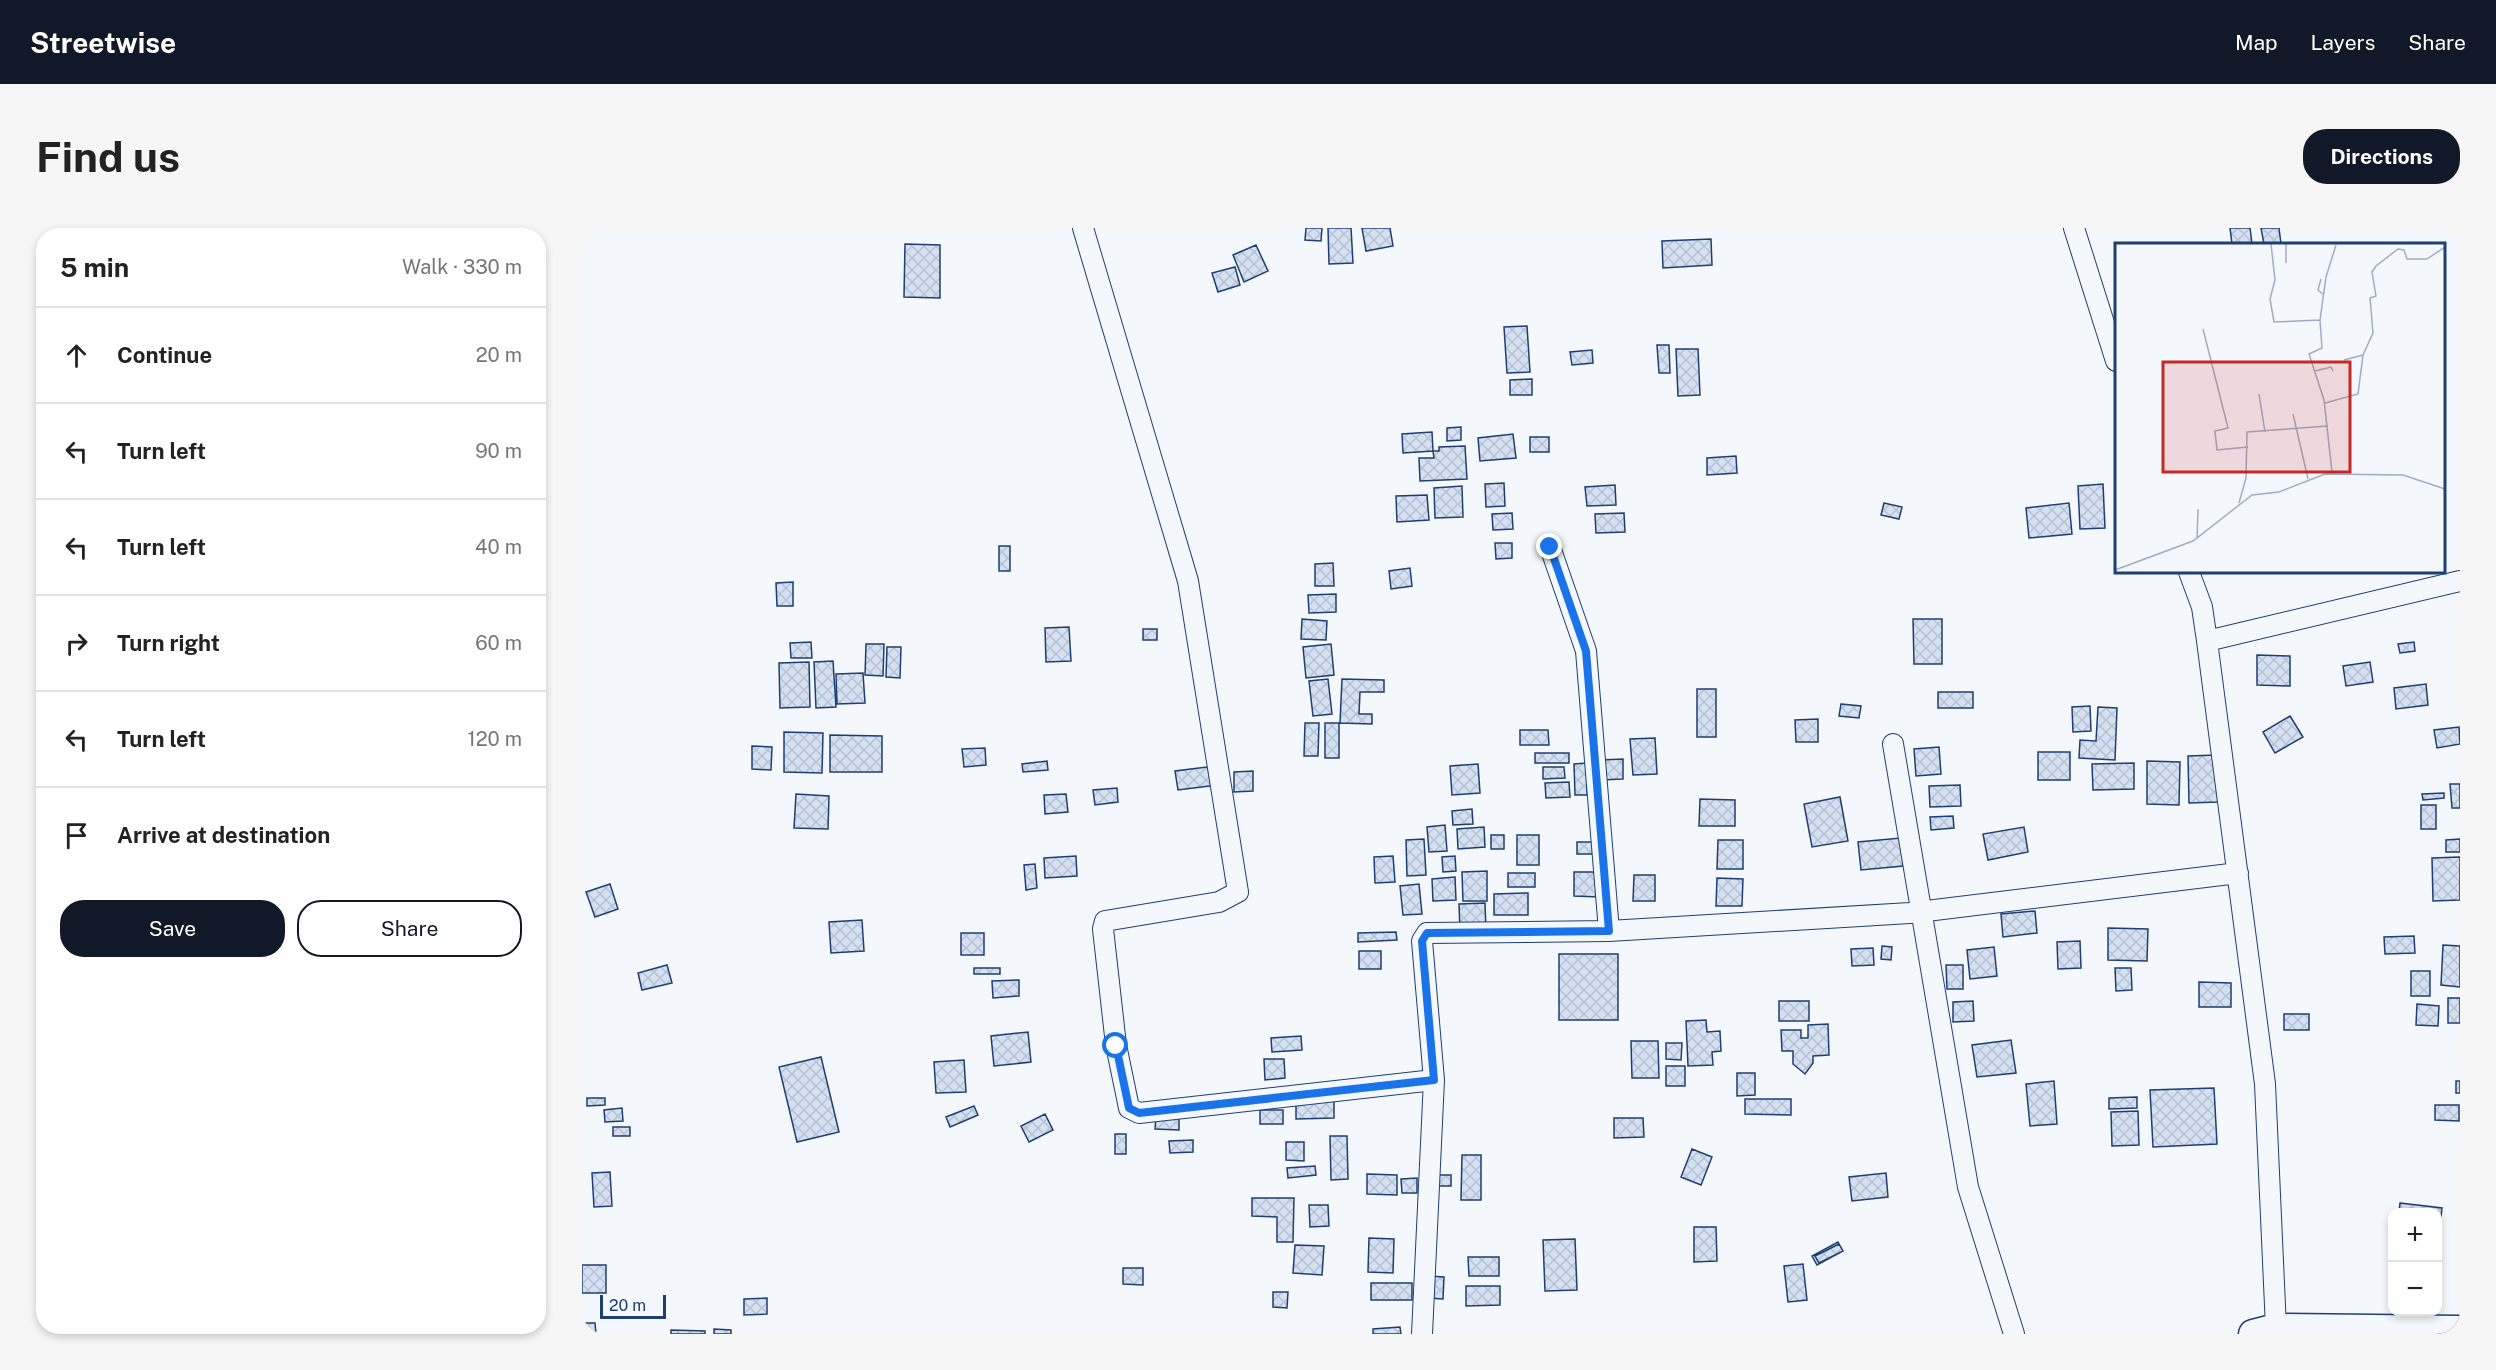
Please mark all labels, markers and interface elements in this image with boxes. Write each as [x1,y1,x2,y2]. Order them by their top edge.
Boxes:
text: Streetwise [30,26,176,59]
text: Map [2235,30,2278,55]
text: Layers [2311,30,2375,55]
text: Share [2408,30,2466,55]
button: Directions [2303,129,2460,184]
text: Find us [36,132,180,181]
inset map [2115,243,2445,573]
text: 5 min [60,252,129,283]
text: Walk · 330 m [402,255,522,279]
icon: ahead [60,339,93,372]
text: Continue [117,342,212,368]
text: 20 m [476,343,522,367]
icon: left [60,435,93,468]
text: Turn left [117,438,206,464]
text: 90 m [475,439,522,463]
icon: left [60,531,93,564]
route end [1536,533,1562,559]
text: Turn left [117,534,206,560]
text: 40 m [475,535,522,559]
icon: right [60,627,93,660]
text: Turn right [117,630,220,656]
text: 60 m [475,631,522,655]
icon: left [60,723,93,756]
text: Turn left [117,726,206,752]
text: 120 m [468,727,522,751]
icon: arrive [60,819,93,852]
text: Arrive at destination [117,822,330,848]
button: Save [60,900,285,957]
button: Share [297,900,522,957]
route start [1102,1032,1128,1058]
map controls [2388,1208,2442,1316]
button: + [2388,1208,2442,1262]
button: − [2388,1262,2442,1316]
scale bar [600,1292,666,1320]
text: 20 m [609,1296,646,1315]

